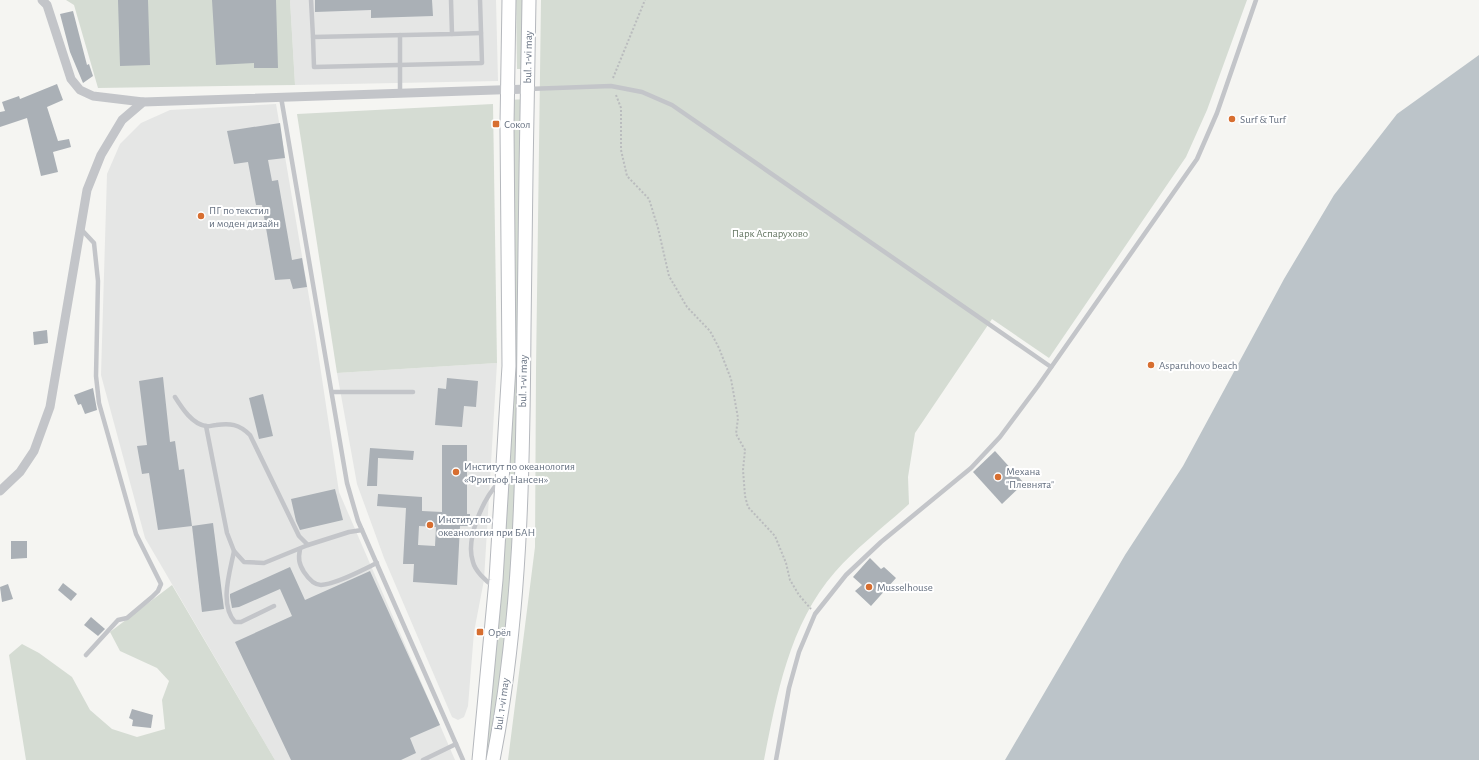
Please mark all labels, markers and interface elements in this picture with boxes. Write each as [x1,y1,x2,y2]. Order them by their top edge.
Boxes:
street label: bul. 1-vi may [522,30,534,83]
marker: Surf & Turf [1227,114,1237,124]
place label: Surf & Turf [1240,114,1286,125]
marker: Сокол [491,119,501,129]
place label: Сокол [504,119,530,130]
place label: ПГ по текстил и моден дизайн [209,205,279,229]
marker: ПГ по текстил и моден дизайн [196,211,206,221]
park label: Парк Аспарухово [732,228,808,239]
street label: bul. 1-vi may [517,354,529,407]
marker: Asparuhovo beach [1146,360,1156,370]
place label: Asparuhovo beach [1159,360,1238,371]
place label: Институт по океанология «Фритьоф Нансен» [464,461,575,485]
place label: Механа "Плевнята" [1006,466,1054,490]
marker: Институт по океанология «Фритьоф Нансен» [451,467,461,477]
marker: Механа "Плевнята" [993,472,1003,482]
place label: Институт по океанология при БАН [438,514,535,538]
marker: Институт по океанология при БАН [425,520,435,530]
marker: Musselhouse [864,582,874,592]
place label: Musselhouse [877,582,933,593]
marker: Орёл [475,627,485,637]
place label: Орёл [488,627,511,638]
street label: bul. 1-vi may [493,677,511,731]

